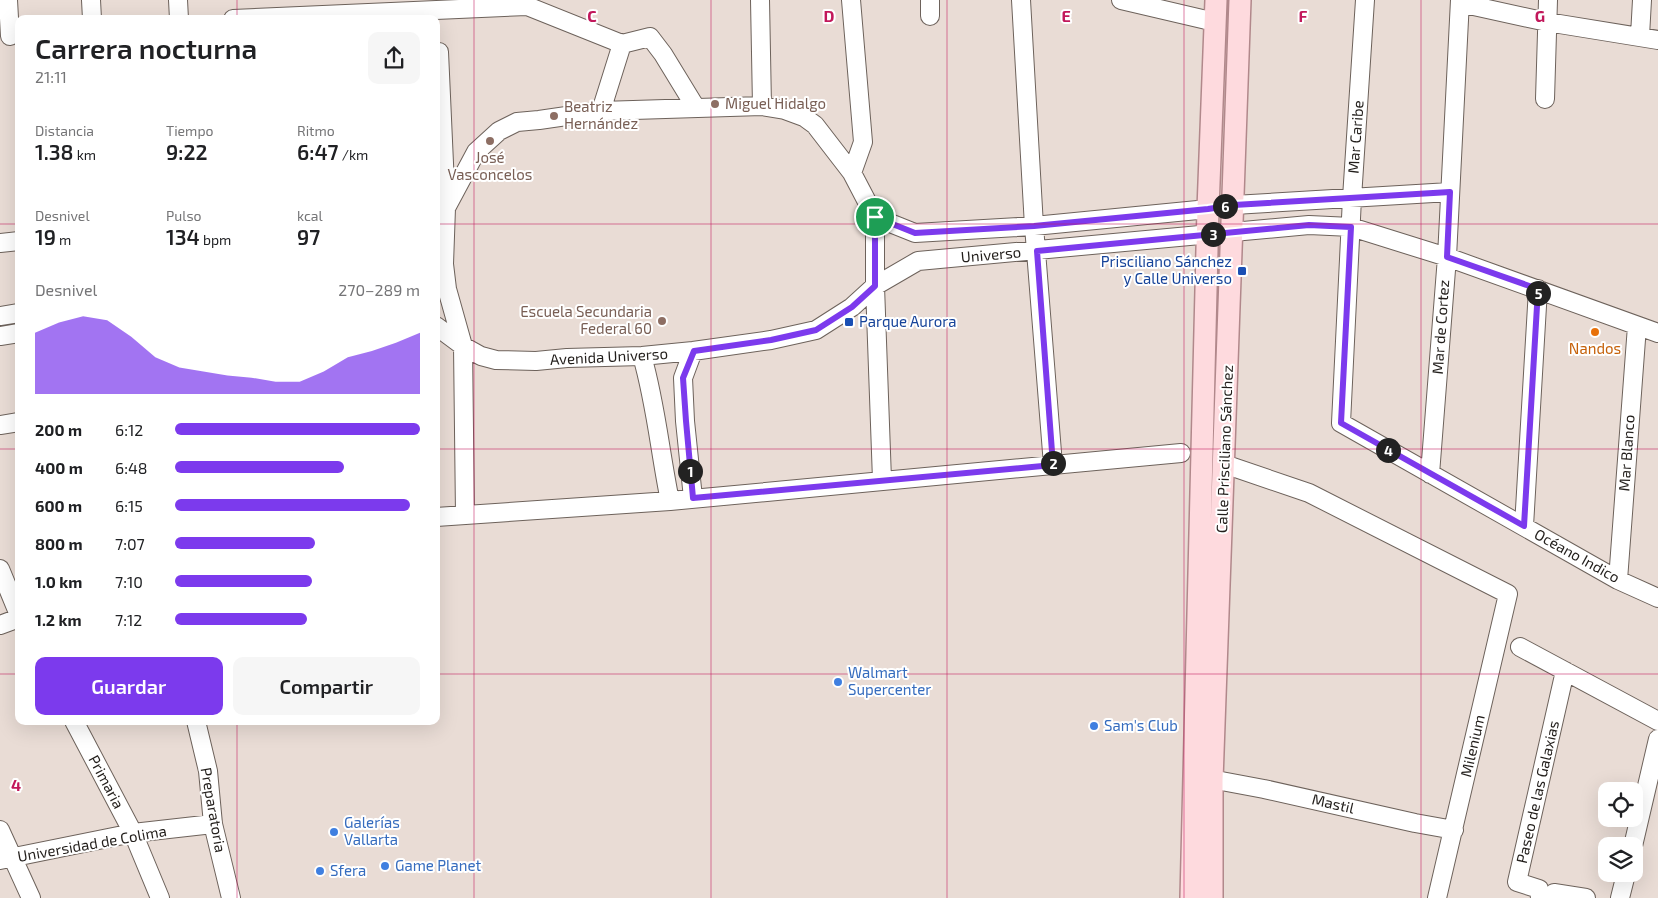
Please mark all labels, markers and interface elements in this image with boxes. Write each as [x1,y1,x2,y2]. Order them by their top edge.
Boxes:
text: C [587,6,597,25]
text: D [824,6,835,25]
text: E [1061,6,1071,25]
text: F [1299,6,1308,25]
text: G [1535,6,1545,25]
text: Carrera nocturna [35,31,257,65]
button: share [368,32,420,84]
text: 21:11 [35,67,67,86]
place label: Miguel Hidalgo [725,94,826,112]
place label: Beatriz Hernández [564,97,638,132]
marker: Miguel Hidalgo [709,98,721,110]
street label: Mar Caribe [1343,100,1367,174]
marker: Beatriz Hernández [548,110,560,122]
text: Distancia [35,122,94,139]
text: Tiempo [166,122,213,139]
text: Ritmo [297,122,335,139]
marker: José Vasconcelos [484,135,496,147]
text: 1.38 [35,139,74,164]
text: 9:22 [166,139,208,164]
text: 6:47 [297,139,339,164]
text: km [74,146,96,163]
text: /km [339,146,368,163]
place label: José Vasconcelos [448,148,532,183]
pin: 6 [1212,194,1238,218]
pin [854,196,896,238]
text: 6 [1221,198,1230,215]
icon: arrive [861,203,889,231]
text: Desnivel [35,207,90,224]
text: Pulso [166,207,201,224]
text: kcal [297,207,323,224]
pin: 3 [1200,222,1226,246]
text: 19 [35,224,56,249]
text: 134 [166,224,200,249]
text: 97 [297,224,320,249]
text: 3 [1210,226,1217,243]
text: m [56,231,71,248]
text: bpm [200,231,231,248]
street label: Universo [960,242,1022,266]
place label: Prisciliano Sánchez y Calle Universo [1101,252,1232,287]
marker: Prisciliano Sánchez y Calle Universo [1236,265,1248,277]
street label: Mar de Cortez [1428,279,1452,375]
text: Desnivel [35,280,97,299]
text: 270–289 m [338,280,420,299]
pin: 5 [1526,280,1550,306]
text: 5 [1535,285,1542,302]
place label: Escuela Secundaria Federal 60 [520,302,652,337]
place label: Parque Aurora [859,312,957,330]
marker: Escuela Secundaria Federal 60 [656,315,668,327]
marker: Parque Aurora [843,316,855,328]
marker: Nandos [1589,326,1601,338]
place label: Nandos [1569,339,1621,357]
street label: Avenida Universo [550,344,668,368]
street label: Calle Prisciliano Sánchez [1212,364,1236,533]
street label: Mar Blanco [1614,414,1638,492]
text: 200 m [35,420,82,439]
text: 6:12 [115,420,143,439]
pin: 4 [1376,438,1400,462]
text: 4 [1384,442,1393,459]
pin: 2 [1040,450,1066,476]
text: 2 [1049,455,1058,472]
text: 400 m [35,458,83,477]
text: 6:48 [115,458,147,477]
pin: 1 [678,458,702,484]
text: 1 [687,463,694,480]
text: 600 m [35,496,82,515]
text: 6:15 [115,496,143,515]
street label: Océano Indico [1532,524,1623,586]
text: 800 m [35,534,83,553]
text: 7:07 [115,534,145,553]
text: 1.0 km [35,572,82,591]
text: 7:10 [115,572,143,591]
text: 1.2 km [35,610,82,629]
text: 7:12 [115,610,142,629]
button: Guardar [35,657,223,715]
button: Compartir [233,657,420,715]
place label: Walmart Supercenter [848,663,931,698]
marker: Walmart Supercenter [832,676,844,688]
street label: Milenium [1456,713,1488,779]
place label: Sam's Club [1104,716,1178,734]
street label: Paseo de las Galaxias [1512,719,1562,865]
marker: Sam's Club [1088,720,1100,732]
street label: Primaria [85,752,128,811]
street label: Preparatoria [198,766,230,854]
text: 4 [11,775,21,794]
map controls [1598,782,1643,882]
button: locate [1598,782,1643,827]
street label: Mastil [1310,789,1357,817]
place label: Galerías Vallarta [344,813,400,848]
street label: Universidad de Colima [16,821,168,865]
marker: Galerías Vallarta [328,826,340,838]
button: layers [1598,837,1643,882]
place label: Game Planet [395,856,482,874]
marker: Game Planet [379,860,391,872]
place label: Sfera [330,861,366,879]
marker: Sfera [314,865,326,877]

